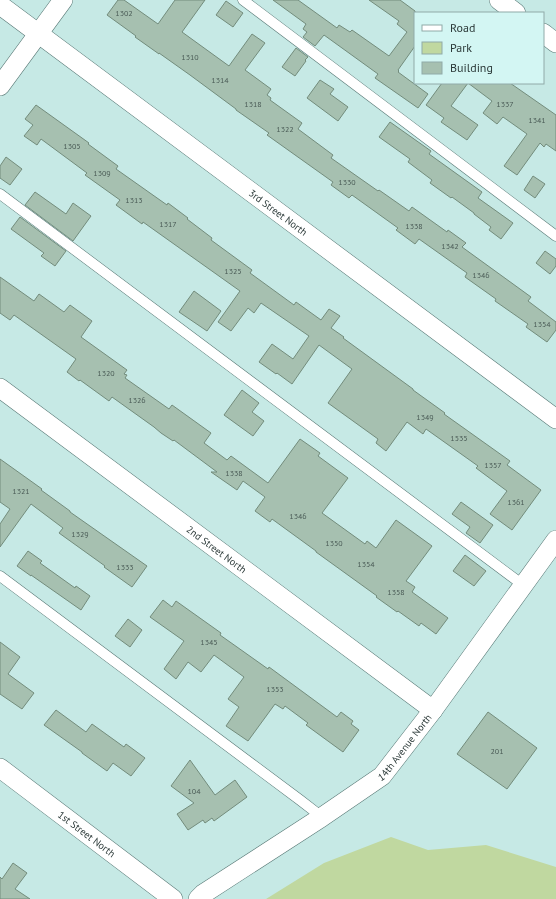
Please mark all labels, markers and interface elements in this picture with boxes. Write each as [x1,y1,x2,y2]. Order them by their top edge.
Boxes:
house number: 1302 [115,8,133,18]
legend [414,12,544,84]
text: Road [450,20,475,35]
text: Park [450,40,472,55]
house number: 1310 [181,52,199,62]
text: Building [450,60,493,75]
house number: 1314 [211,75,229,85]
house number: 1318 [244,99,262,109]
house number: 1337 [496,99,514,109]
house number: 1341 [528,115,546,125]
house number: 1322 [276,124,294,134]
house number: 1305 [63,141,81,151]
house number: 1309 [93,168,111,178]
house number: 1330 [338,177,356,187]
street label: 3rd Street North [246,187,310,239]
house number: 1313 [125,195,143,205]
house number: 1317 [159,219,177,229]
house number: 1338 [405,221,423,231]
house number: 1342 [441,241,459,251]
house number: 1325 [224,266,242,276]
house number: 1346 [472,270,490,280]
house number: 1354 [533,319,551,329]
house number: 1320 [97,368,115,378]
house number: 1326 [128,395,146,405]
house number: 1349 [416,412,434,422]
house number: 1535 [450,433,468,443]
house number: 1357 [484,460,502,470]
house number: 1338 [225,468,243,478]
house number: 1321 [12,486,30,496]
house number: 1361 [507,497,525,507]
house number: 1346 [289,511,307,521]
street label: 2nd Street North [184,523,249,576]
house number: 1329 [71,529,89,539]
house number: 1350 [325,538,343,548]
house number: 1354 [357,559,375,569]
house number: 1333 [116,562,134,572]
house number: 1358 [387,587,405,597]
house number: 1345 [200,637,218,647]
house number: 1353 [266,684,284,694]
street label: 14th Avenue North [375,711,435,784]
house number: 201 [490,746,504,756]
house number: 104 [187,786,201,796]
street label: 1st Street North [55,808,118,860]

